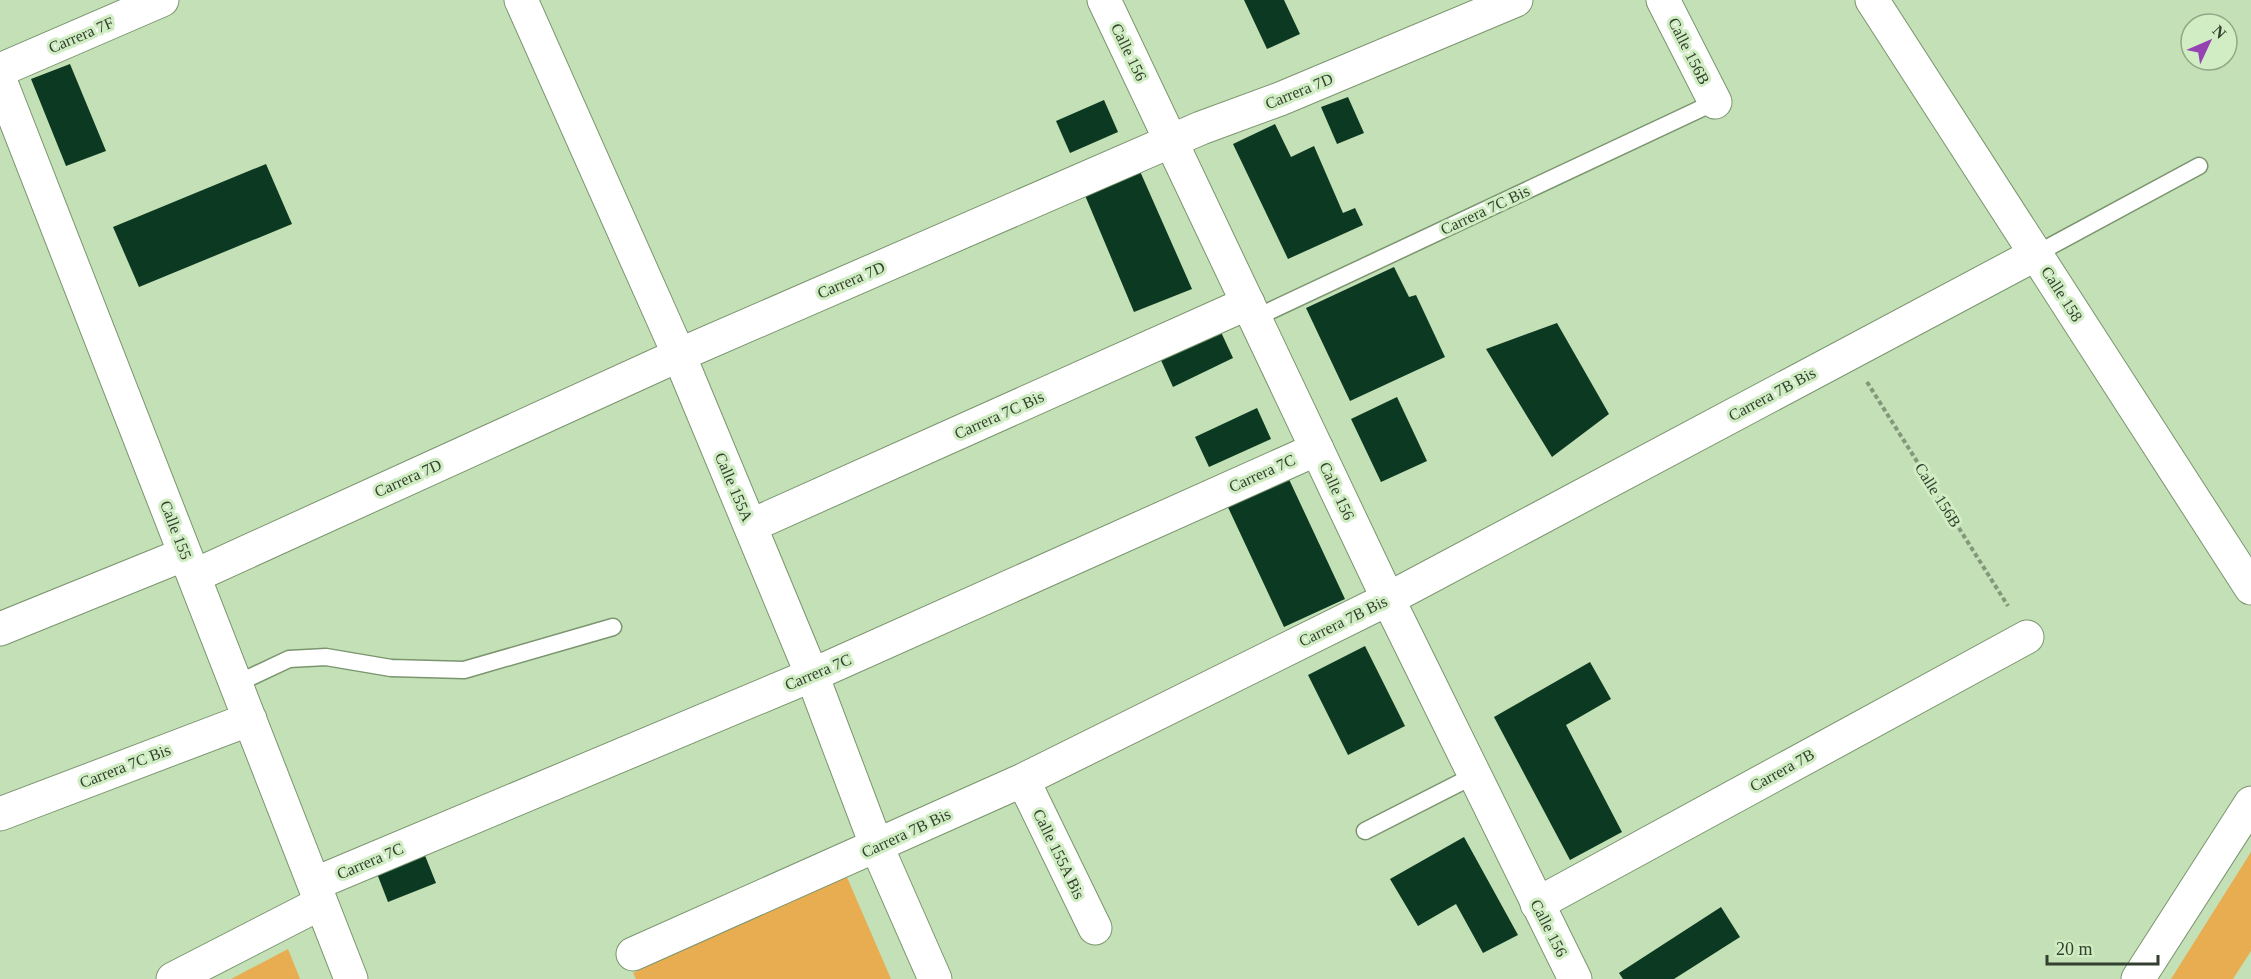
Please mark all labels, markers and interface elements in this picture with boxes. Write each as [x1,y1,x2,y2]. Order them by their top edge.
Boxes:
north arrow [2179,12,2239,72]
street label: Carrera 7F [46,14,116,56]
street label: Calle 156B [1665,15,1713,87]
street label: Calle 156 [1108,21,1150,83]
text: N [2209,22,2230,42]
street label: Carrera 7D [1263,70,1335,112]
street label: Carrera 7C Bis [1438,182,1532,238]
street label: Carrera 7D [815,258,887,302]
street label: Calle 158 [2038,263,2086,325]
street label: Carrera 7B Bis [1726,364,1818,424]
street label: Carrera 7C Bis [952,388,1046,442]
street label: Calle 155A [712,450,756,524]
street label: Carrera 7C [1226,451,1298,495]
street label: Carrera 7D [372,456,444,500]
street label: Calle 156 [1316,459,1358,523]
street label: Calle 156B [1912,460,1964,530]
street label: Calle 155 [157,498,195,562]
street label: Carrera 7B Bis [1296,592,1390,650]
street label: Carrera 7C [782,650,854,694]
street label: Carrera 7C Bis [77,741,173,791]
street label: Carrera 7B [1747,745,1817,795]
street label: Carrera 7B Bis [859,805,953,861]
street label: Calle 155A Bis [1030,806,1088,902]
street label: Carrera 7C [334,839,406,883]
street label: Calle 156 [1527,897,1571,959]
scale bar [2047,928,2158,966]
text: 20 m [2056,939,2093,959]

